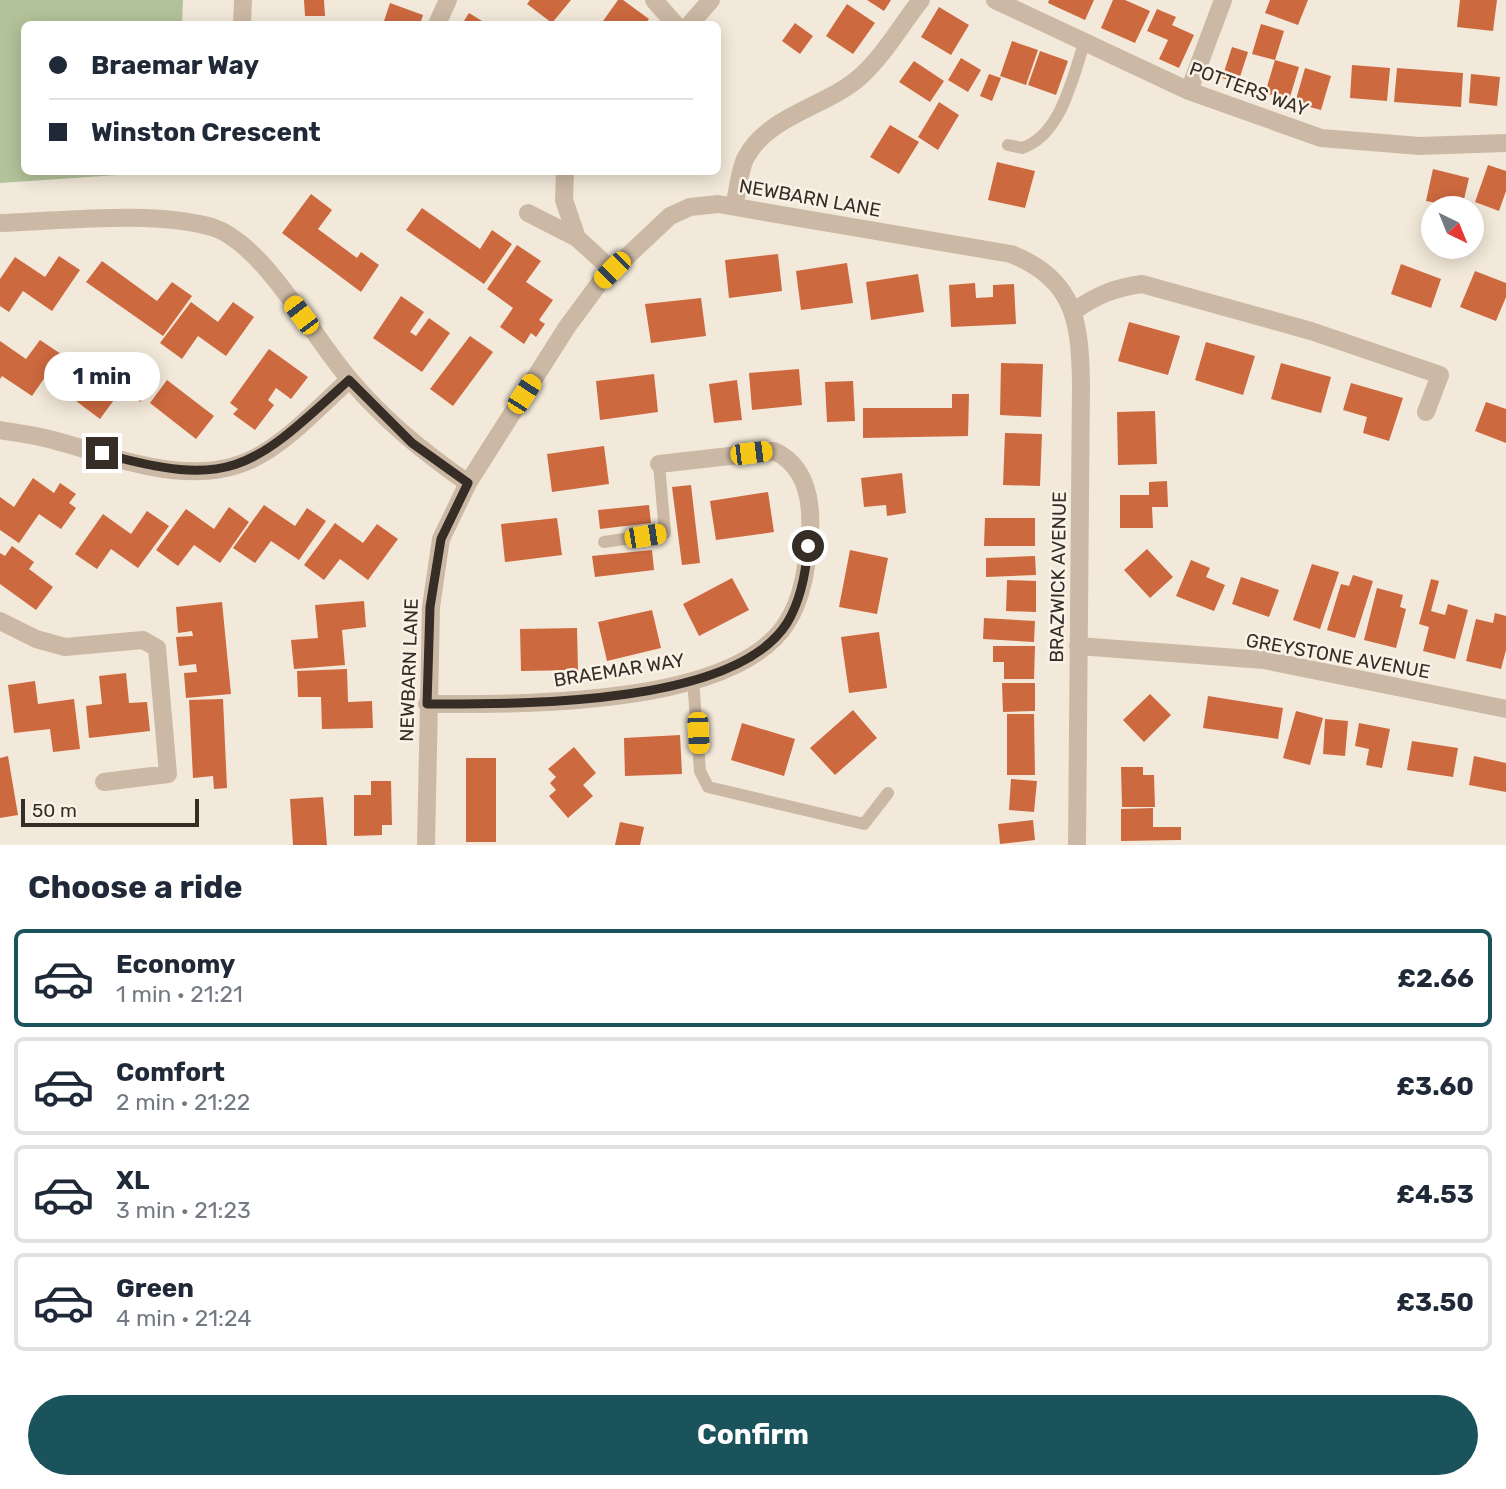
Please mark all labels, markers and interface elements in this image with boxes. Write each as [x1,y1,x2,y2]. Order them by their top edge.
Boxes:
text: Braemar Way [91,50,259,81]
street label: POTTERS WAY [1186,57,1312,121]
text: Winston Crescent [91,117,321,148]
street label: NEWBARN LANE [737,174,883,222]
north arrow [1421,196,1484,259]
map controls [1421,196,1484,259]
car [590,248,635,292]
car [280,292,323,338]
callout: 1 min [44,351,160,400]
text: 1 min [73,362,131,390]
car [504,371,545,417]
route end [86,437,118,469]
car [729,440,774,466]
street label: BRAZWICK AVENUE [1045,491,1071,663]
car [623,522,668,550]
route start [792,530,824,562]
street label: NEWBARN LANE [395,598,423,742]
street label: GREYSTONE AVENUE [1244,628,1432,684]
street label: BRAEMAR WAY [552,648,686,692]
car [687,711,710,755]
scale bar [21,796,200,828]
text: 50 m [32,799,77,822]
text: Choose a ride [28,868,242,906]
icon: car [32,947,95,1010]
text: Economy [116,949,235,980]
text: £2.66 [1397,963,1474,994]
text: 1 min · 21:21 [116,980,243,1008]
icon: car [32,1055,95,1118]
text: Comfort [116,1057,225,1088]
text: £3.60 [1396,1071,1474,1102]
text: 2 min · 21:22 [116,1088,250,1116]
icon: car [32,1163,95,1226]
text: XL [116,1165,149,1196]
text: £4.53 [1396,1179,1474,1210]
text: 3 min · 21:23 [116,1196,251,1224]
icon: car [32,1271,95,1334]
text: Green [116,1273,194,1304]
text: £3.50 [1396,1287,1474,1318]
text: 4 min · 21:24 [116,1304,252,1332]
button: Confirm [28,1395,1478,1475]

